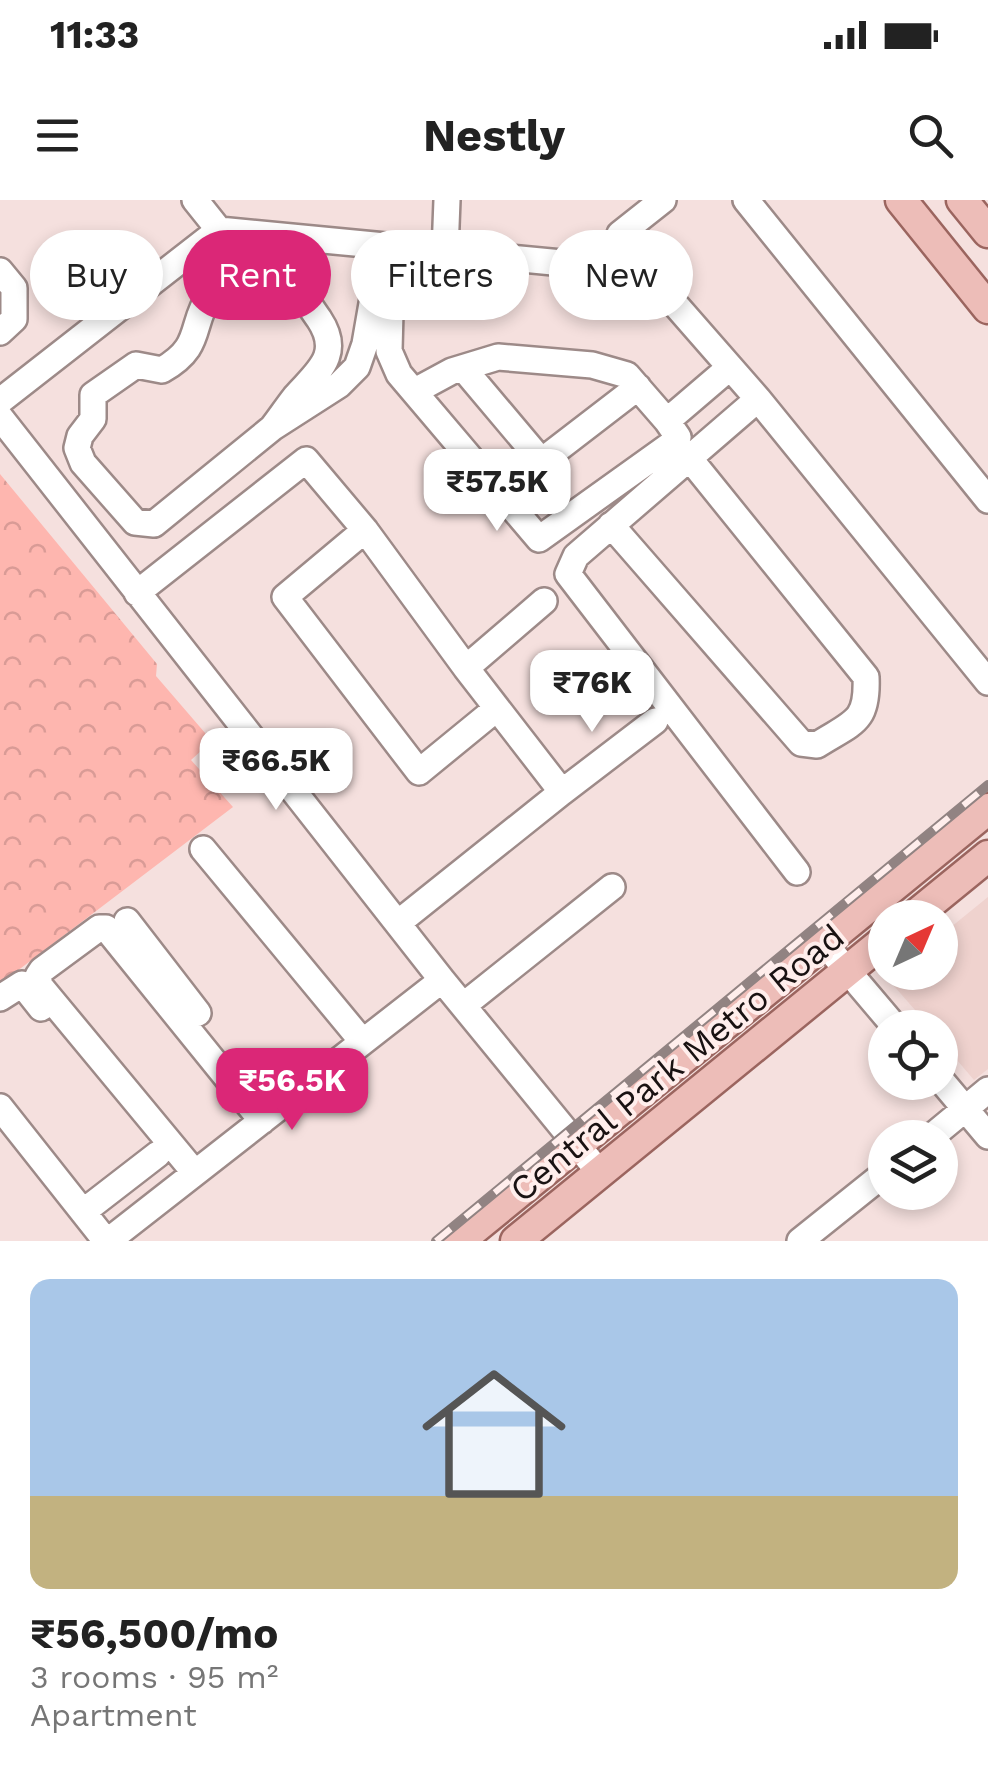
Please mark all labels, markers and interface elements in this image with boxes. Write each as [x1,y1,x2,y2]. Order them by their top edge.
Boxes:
text: 11:33 [50,13,139,57]
icon: menu [30,108,85,163]
icon: search [903,108,958,163]
text: Nestly [423,109,565,162]
chip: Buy [30,230,163,320]
chip: Rent [183,230,331,320]
chip: Filters [351,230,529,320]
chip: New [549,230,693,320]
pin: ₹57.5K [416,449,578,534]
text: ₹57.5K [446,462,548,500]
pin: ₹76K [533,650,651,735]
text: ₹76K [552,663,632,701]
pin: ₹66.5K [195,728,357,813]
text: ₹66.5K [222,741,330,779]
north arrow [868,900,958,990]
map controls [868,900,958,1210]
street label: Central Park Metro Road [501,915,853,1211]
button: locate [868,1010,958,1100]
pin: ₹56.5K [211,1048,373,1133]
text: ₹56.5K [238,1061,346,1099]
button: layers [868,1120,958,1210]
icon: home [404,1344,584,1524]
text: ₹56,500/mo [30,1609,278,1658]
text: 3 rooms · 95 m² [30,1658,278,1696]
text: Apartment [30,1696,197,1734]

